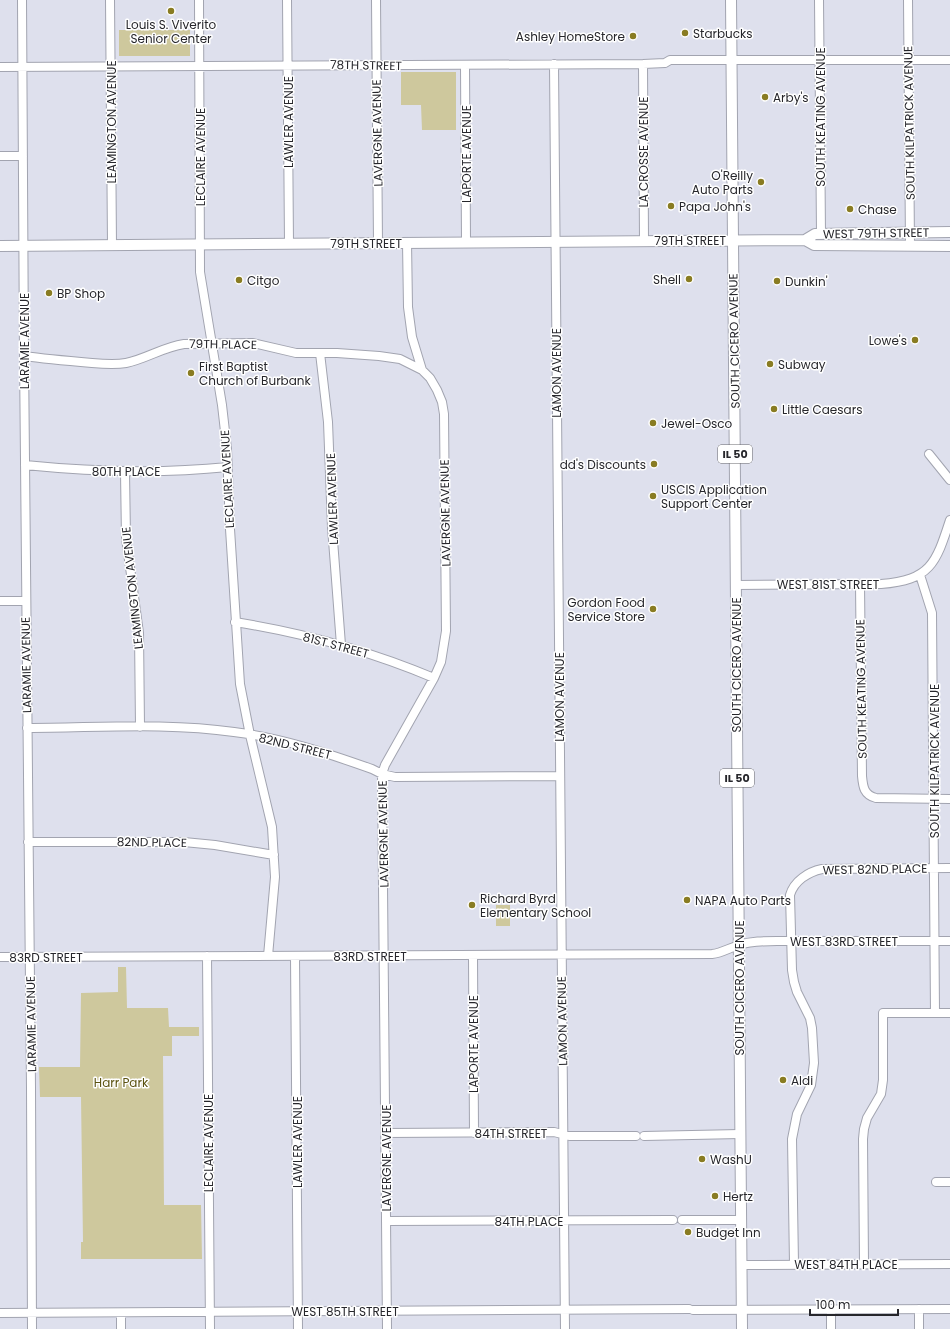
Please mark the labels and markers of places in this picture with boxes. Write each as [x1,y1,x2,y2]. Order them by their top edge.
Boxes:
marker: Louis S. Viverito Senior Center [166,6,176,16]
place label: Louis S. Viverito Senior Center [126,16,217,47]
place label: Starbucks [693,25,753,42]
place label: Ashley HomeStore [516,28,625,45]
marker: Starbucks [680,28,690,38]
marker: Ashley HomeStore [628,31,638,41]
place label: Arby's [773,89,809,106]
marker: Arby's [760,92,770,102]
place label: O'Reilly Auto Parts [692,167,753,198]
marker: O'Reilly Auto Parts [756,177,766,187]
place label: Papa John's [679,198,751,215]
marker: Papa John's [666,201,676,211]
place label: Chase [858,201,897,218]
marker: Chase [845,204,855,214]
place label: Shell [653,271,681,288]
place label: Citgo [247,272,280,289]
place label: Dunkin' [785,273,828,290]
marker: Shell [684,274,694,284]
marker: Citgo [234,275,244,285]
marker: Dunkin' [772,276,782,286]
place label: BP Shop [57,285,105,302]
marker: BP Shop [44,288,54,298]
place label: Lowe's [869,332,907,349]
marker: Lowe's [910,335,920,345]
place label: Subway [778,356,826,373]
place label: First Baptist Church of Burbank [199,358,312,389]
marker: Subway [765,359,775,369]
marker: First Baptist Church of Burbank [186,368,196,378]
place label: Little Caesars [782,401,862,418]
marker: Little Caesars [769,404,779,414]
place label: Jewel-Osco [661,415,733,432]
marker: Jewel-Osco [648,418,658,428]
place label: dd's Discounts [560,456,646,473]
marker: dd's Discounts [649,459,659,469]
place label: USCIS Application Support Center [661,481,767,512]
marker: USCIS Application Support Center [648,491,658,501]
place label: Gordon Food Service Store [567,594,645,625]
marker: Gordon Food Service Store [648,604,658,614]
place label: Richard Byrd Elementary School [480,890,591,921]
place label: NAPA Auto Parts [695,892,791,909]
marker: NAPA Auto Parts [682,895,692,905]
marker: Richard Byrd Elementary School [467,900,477,910]
place label: Aldi [791,1072,813,1089]
marker: Aldi [778,1075,788,1085]
place label: WashU [710,1151,752,1168]
marker: WashU [697,1154,707,1164]
place label: Hertz [723,1188,753,1205]
marker: Hertz [710,1191,720,1201]
place label: Budget Inn [696,1224,761,1241]
marker: Budget Inn [683,1227,693,1237]

